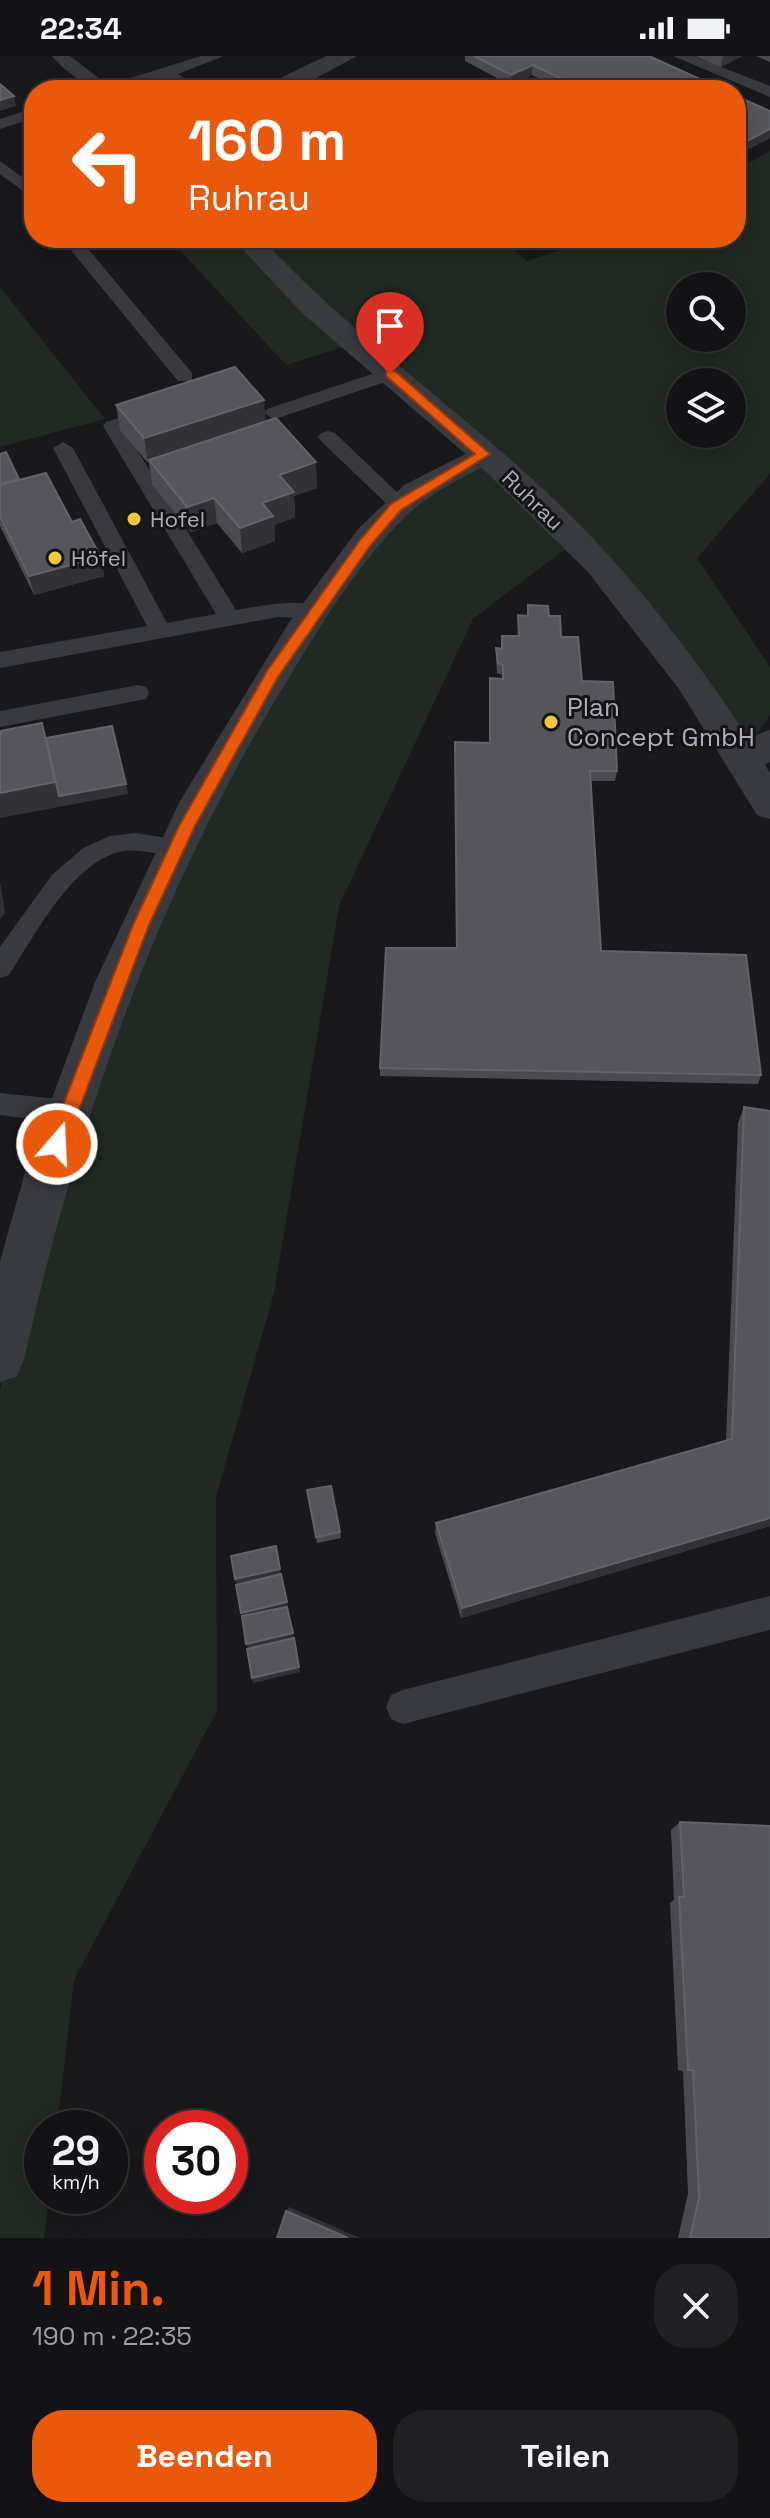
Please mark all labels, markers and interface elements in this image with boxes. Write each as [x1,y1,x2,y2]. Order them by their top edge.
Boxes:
text: 22:34 [40,9,122,48]
text: 160 m [188,105,346,176]
icon: left [56,112,160,216]
text: Ruhrau [188,175,310,221]
map controls [666,272,746,448]
button: search [666,272,746,352]
pin [356,292,424,374]
icon: arrive [368,304,412,348]
button: layers [666,368,746,448]
street label: Ruhrau [496,464,570,536]
place label: Hofel [150,505,205,533]
marker: Hofel [125,510,143,528]
place label: Höfel [71,544,126,572]
marker: Höfel [46,549,64,567]
place label: Plan Concept GmbH [567,690,755,754]
marker: Plan Concept GmbH [542,713,560,731]
position arrow [15,1102,99,1186]
speed limit sign: 30 [144,2110,248,2214]
text: 29 [52,2126,100,2177]
text: km/h [52,2169,100,2195]
text: 1 Min. [32,2258,165,2319]
button: close [654,2264,738,2348]
text: 190 m · 22:35 [32,2319,192,2353]
button: Beenden [32,2410,377,2502]
button: Teilen [393,2410,738,2502]

